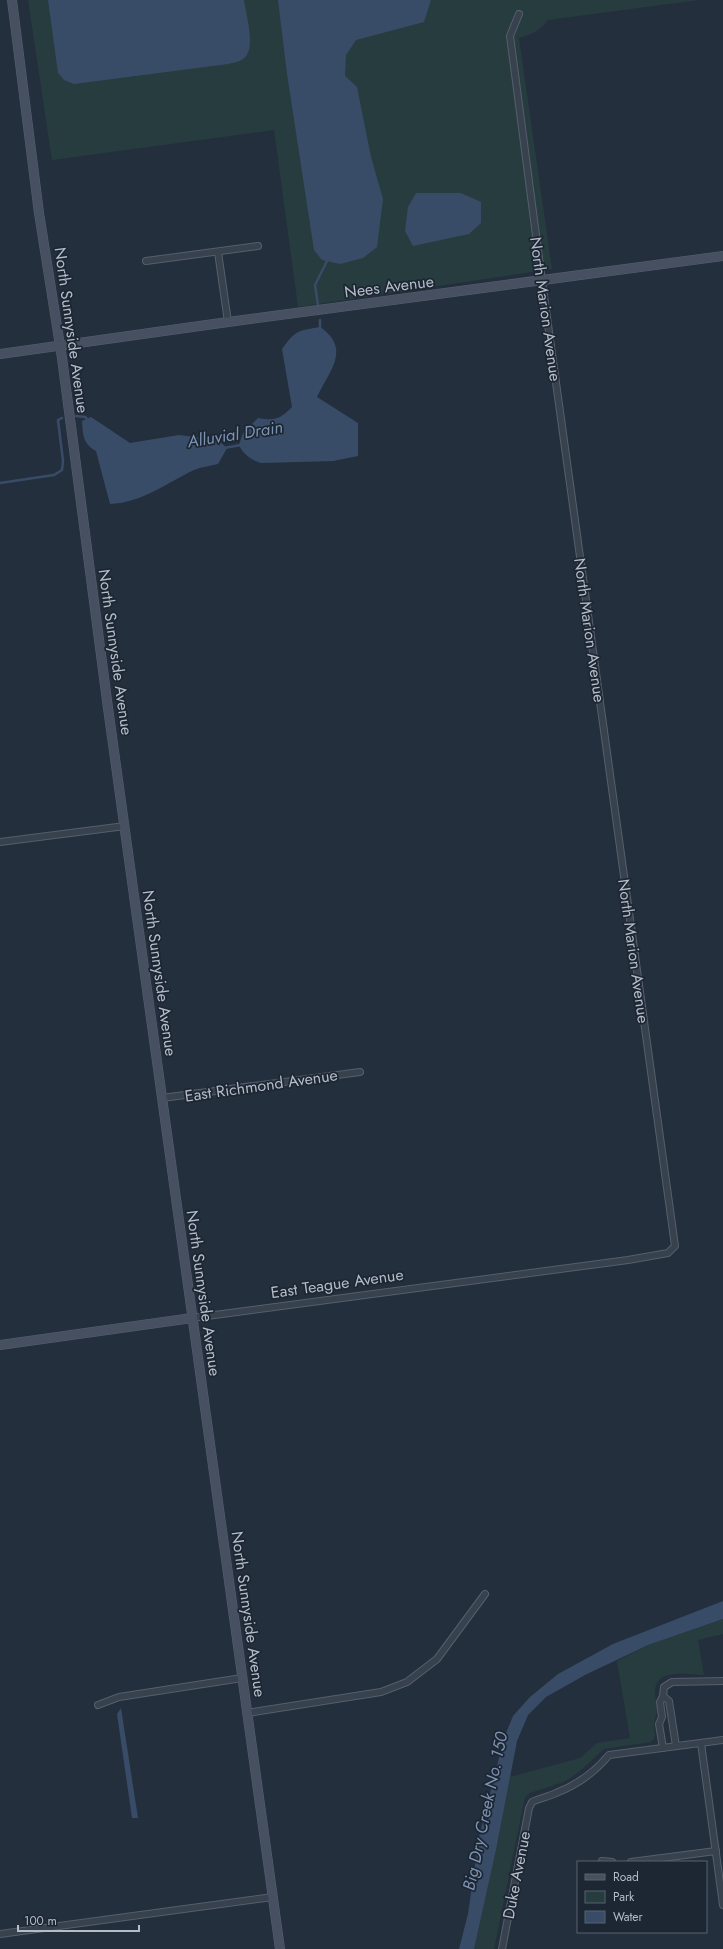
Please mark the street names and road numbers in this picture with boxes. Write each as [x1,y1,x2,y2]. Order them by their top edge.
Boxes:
street label: North Marion Avenue [524,235,567,383]
street label: North Sunnyside Avenue [48,246,95,414]
street label: Nees Avenue [343,270,435,303]
street label: North Marion Avenue [568,556,611,704]
street label: North Sunnyside Avenue [92,568,139,736]
street label: North Marion Avenue [612,877,655,1025]
street label: North Sunnyside Avenue [136,889,183,1057]
street label: East Richmond Avenue [183,1063,339,1108]
street label: North Sunnyside Avenue [180,1209,227,1377]
street label: East Teague Avenue [269,1263,405,1304]
street label: North Sunnyside Avenue [225,1530,272,1698]
street label: Duke Avenue [497,1829,536,1921]

